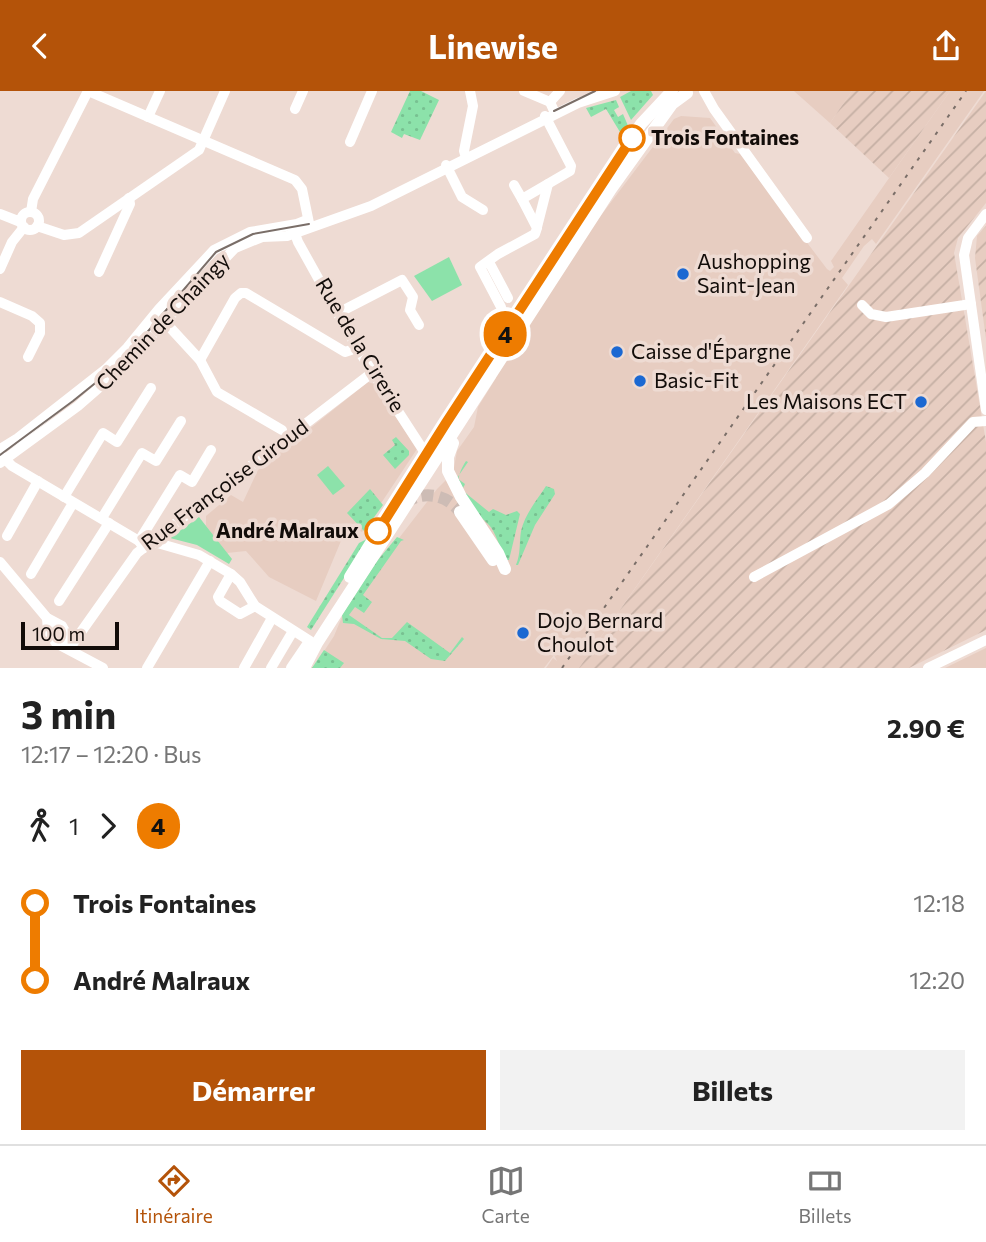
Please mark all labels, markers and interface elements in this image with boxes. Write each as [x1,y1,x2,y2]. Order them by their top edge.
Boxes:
text: Linewise [428,26,558,66]
icon: back [21,27,59,65]
icon: share [927,27,965,65]
place label: Trois Fontaines [651,124,799,149]
marker: Trois Fontaines [619,125,645,151]
street label: Chemin de Chaingy [90,247,234,395]
place label: Aushopping Saint-Jean [697,248,811,297]
marker: Aushopping Saint-Jean [675,266,691,282]
street label: Rue de la Cirerie [311,273,411,416]
line badge: 4 [482,311,528,357]
text: 4 [498,319,512,348]
place label: Caisse d'Épargne [631,338,791,363]
marker: Caisse d'Épargne [609,344,625,360]
place label: Basic-Fit [654,367,739,392]
marker: Basic-Fit [632,373,648,389]
place label: Les Maisons ECT [746,388,907,413]
marker: Les Maisons ECT [913,394,929,410]
street label: Rue Françoise Giroud [136,413,312,555]
place label: André Malraux [216,517,359,542]
marker: André Malraux [365,518,391,544]
place label: Dojo Bernard Choulot [537,607,663,656]
scale bar [21,619,119,651]
text: 100 m [32,622,85,645]
marker: Dojo Bernard Choulot [515,625,531,641]
text: 3 min [21,690,116,737]
text: 2.90 € [887,712,965,743]
text: 12:17 – 12:20 · Bus [21,740,201,768]
icon: walk [21,807,59,845]
icon: forward [89,807,127,845]
text: 4 [151,811,166,840]
text: 1 [69,812,79,840]
text: Trois Fontaines [73,887,256,918]
text: 12:18 [913,889,965,917]
text: André Malraux [73,964,250,995]
text: 12:20 [909,966,965,994]
button: Démarrer [21,1050,486,1130]
button: Billets [500,1050,965,1130]
tab: Itinéraire [134,1162,213,1227]
tab: Carte [482,1162,530,1227]
tab: Billets [799,1162,852,1227]

